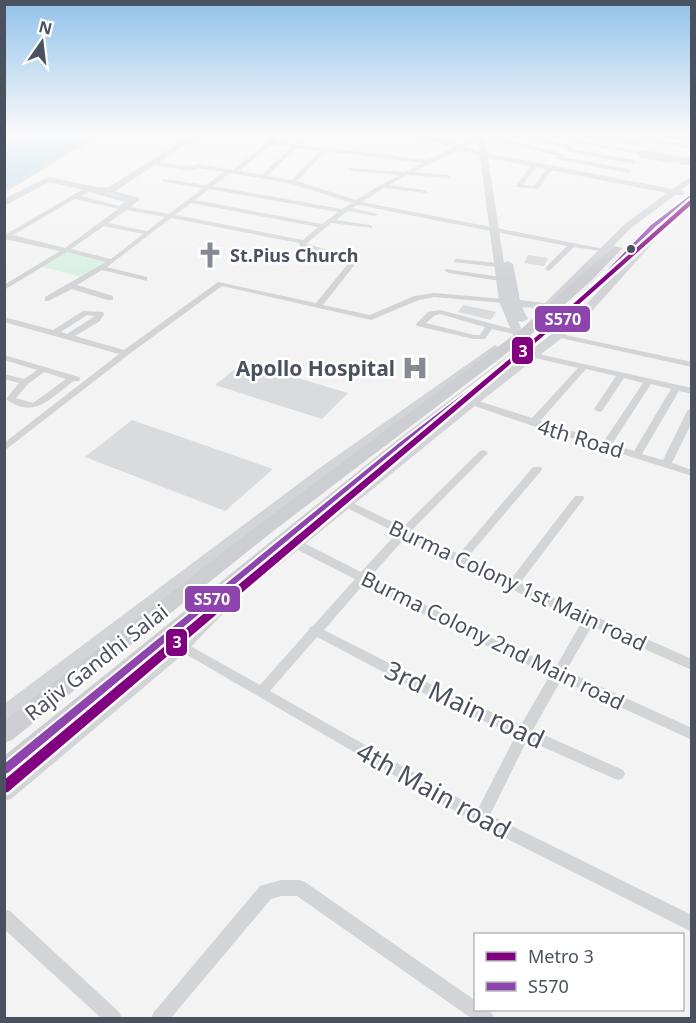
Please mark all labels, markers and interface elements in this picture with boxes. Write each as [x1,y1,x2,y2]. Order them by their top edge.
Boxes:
north arrow [12,12,72,72]
text: N [37,15,55,40]
church icon: St.Pius Church [195,240,225,270]
place label: St.Pius Church [230,243,358,267]
unlabelled marker [625,243,637,255]
line badge: S570 [534,305,591,333]
text: S570 [545,308,581,330]
line badge: 3 [511,336,534,365]
text: 3 [518,340,528,362]
hospital icon: Apollo Hospital [400,353,430,383]
place label: Apollo Hospital [236,354,395,382]
street label: 4th Road [535,412,627,464]
street label: Burma Colony 1st Main road [385,513,651,657]
street label: Burma Colony 2nd Main road [357,564,629,716]
line badge: S570 [184,585,241,613]
text: S570 [194,588,230,610]
street label: Rajiv Gandhi Salai [19,597,173,727]
line badge: 3 [165,628,188,657]
text: 3 [172,631,182,653]
street label: 3rd Main road [379,651,551,757]
street label: 4th Main road [350,733,518,847]
legend [474,933,684,1011]
text: Metro 3 [528,944,594,968]
text: S570 [528,974,569,998]

